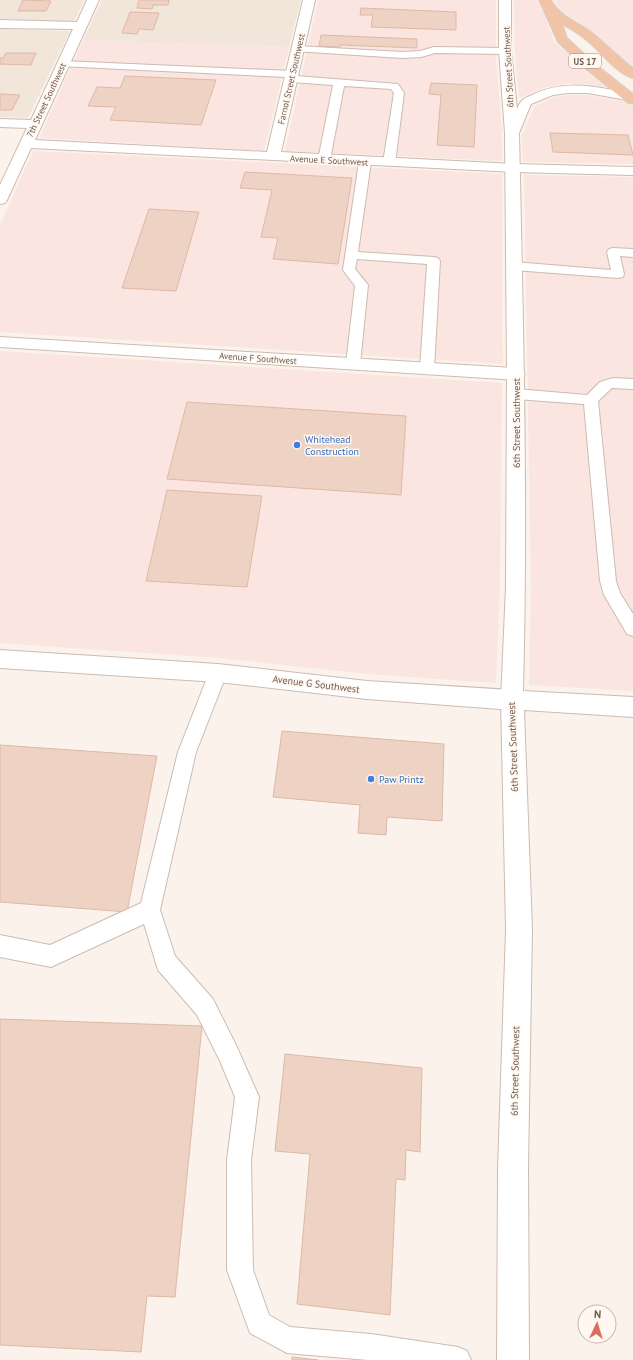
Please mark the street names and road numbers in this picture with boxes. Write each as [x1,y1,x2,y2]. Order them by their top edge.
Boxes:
street label: 6th Street Southwest [500,26,516,108]
street label: Farnol Street Southwest [275,33,307,125]
road number: US 17 [569,54,601,68]
street label: 7th Street Southwest [24,61,68,139]
street label: Avenue E Southwest [290,152,368,168]
street label: Avenue F Southwest [219,350,297,366]
street label: 6th Street Southwest [510,377,523,468]
street label: Avenue G Southwest [272,672,361,696]
street label: 6th Street Southwest [505,701,521,792]
street label: 6th Street Southwest [508,1025,522,1116]

